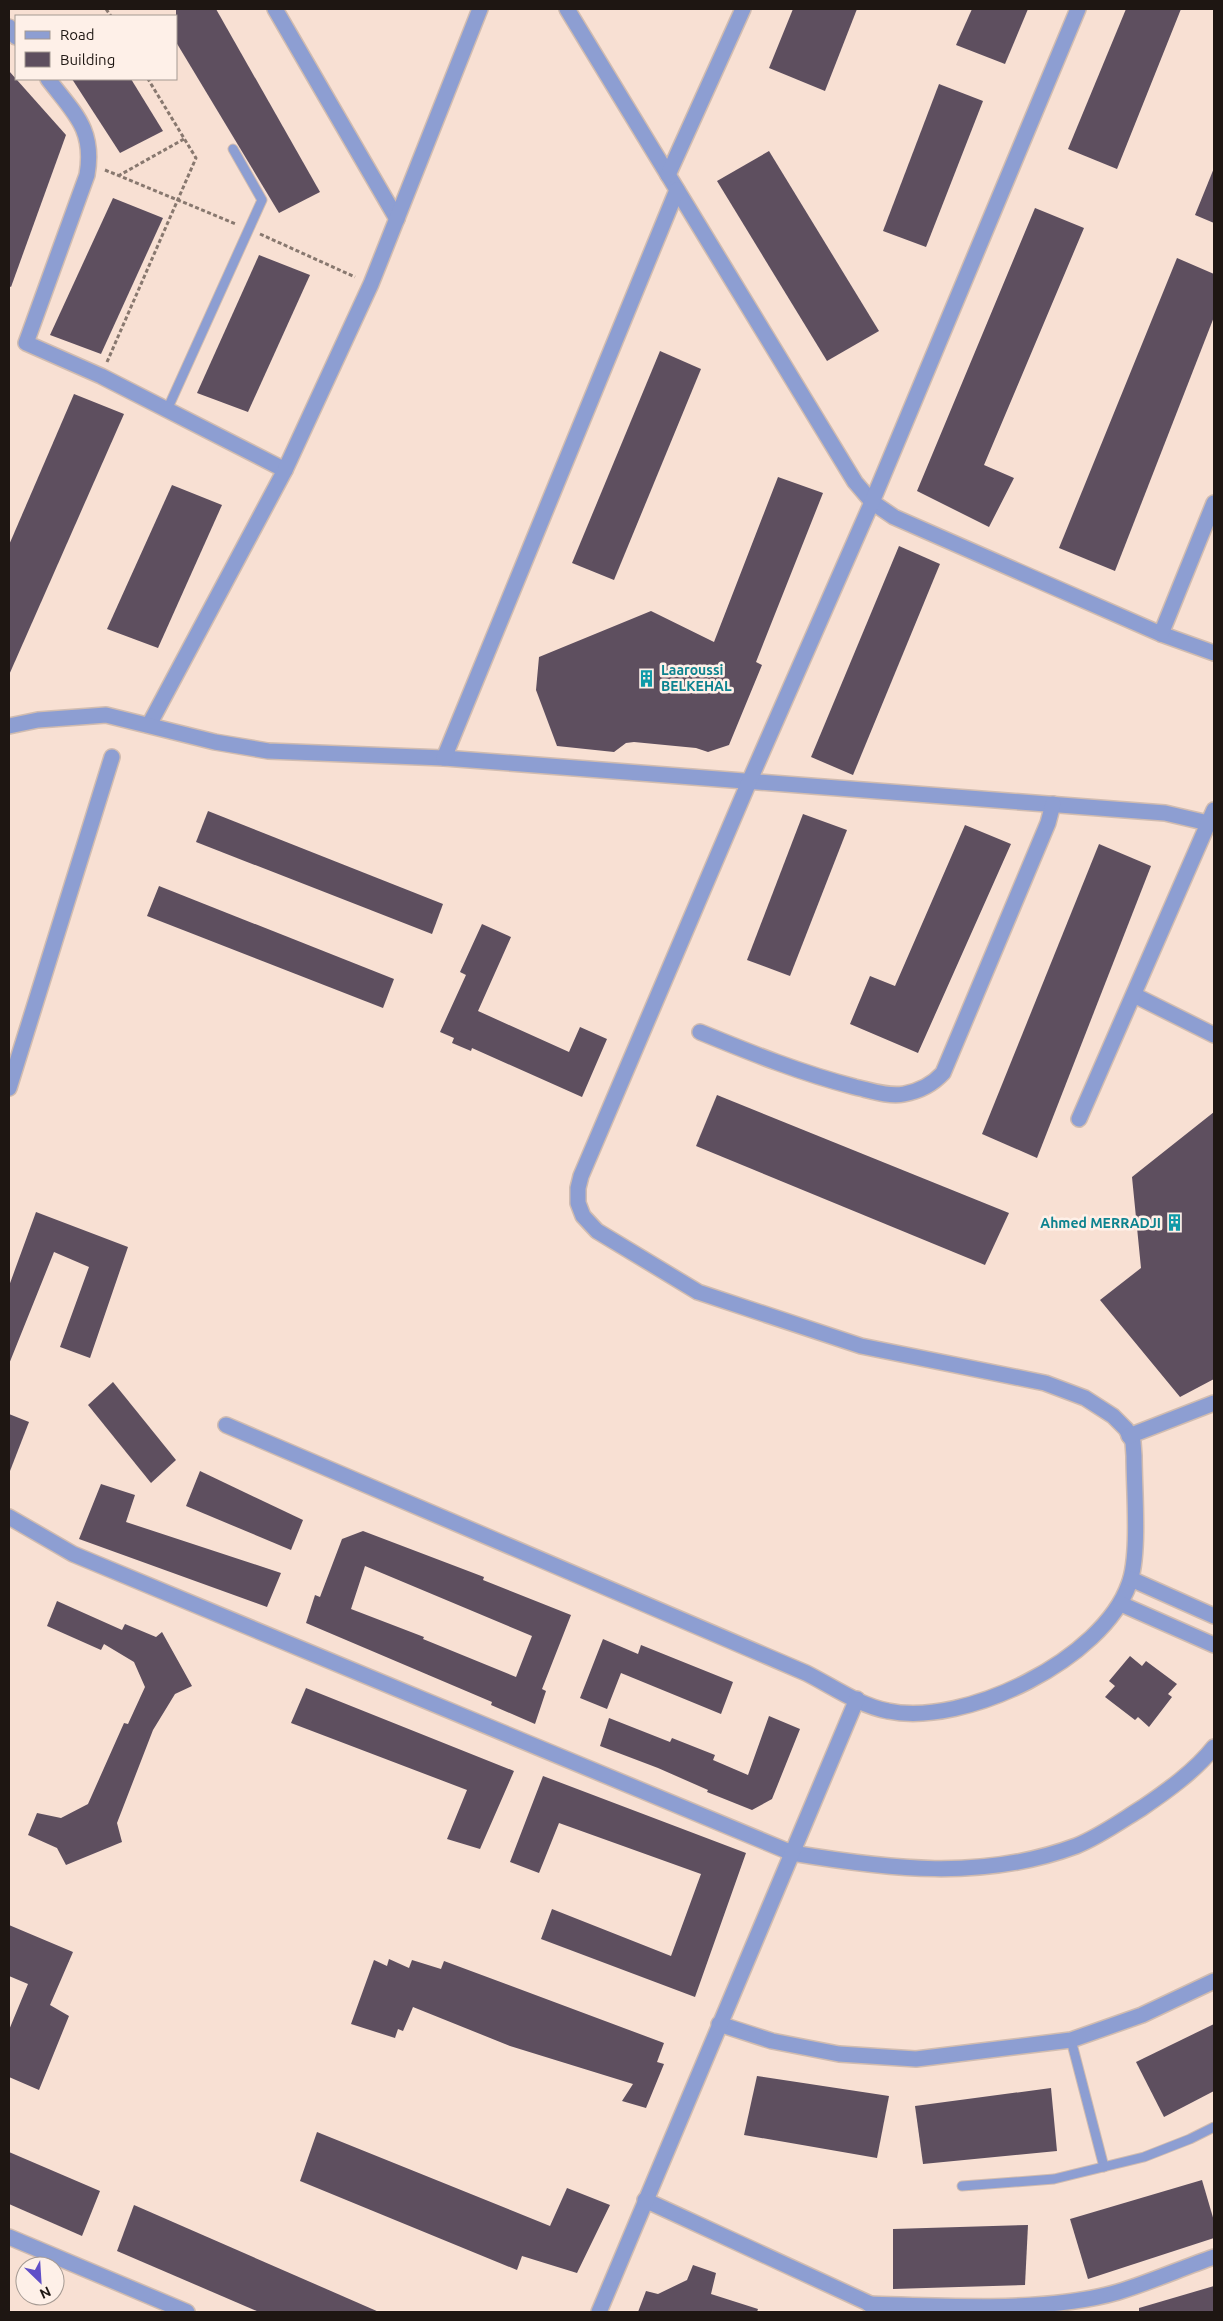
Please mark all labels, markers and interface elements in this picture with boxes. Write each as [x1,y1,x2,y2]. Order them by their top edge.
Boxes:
legend [15,15,178,80]
text: Road [60,26,95,43]
text: Building [60,51,115,68]
place label: Laaroussi BELKEHAL [661,662,732,694]
building icon: Laaroussi BELKEHAL [637,668,657,688]
building icon: Ahmed MERRADJI [1165,1213,1185,1233]
place label: Ahmed MERRADJI [1040,1215,1161,1231]
north arrow [15,2256,65,2306]
text: N [37,2283,54,2302]

